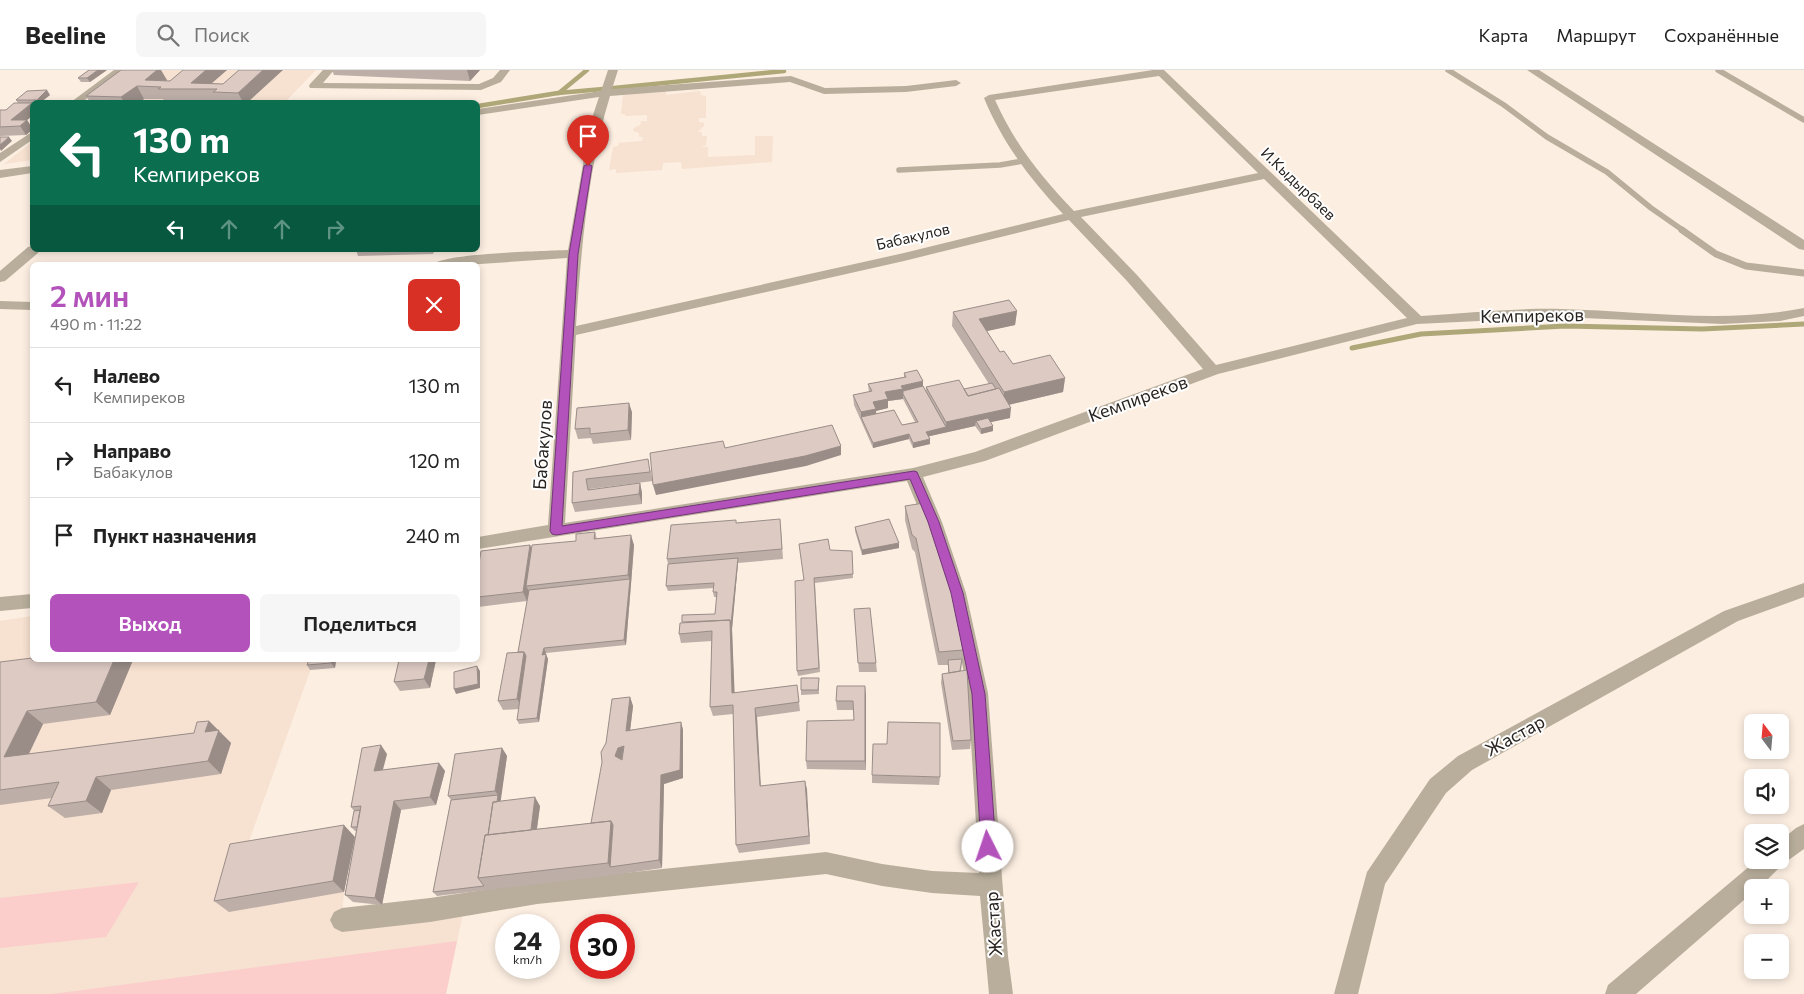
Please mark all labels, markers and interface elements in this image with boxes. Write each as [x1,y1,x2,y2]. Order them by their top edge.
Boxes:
search box [136,12,486,57]
text: Beeline [25,20,106,49]
icon: search [154,21,182,49]
text: Поиск [194,23,250,46]
text: Карта [1479,24,1528,46]
text: Маршрут [1556,24,1636,46]
text: Сохранённые [1664,24,1779,46]
pin [567,115,609,166]
text: 130 m [133,117,230,160]
icon: left [50,120,115,185]
icon: arrive [574,122,602,150]
street label: И.Кыдырбаев [1258,143,1340,223]
text: Кемпиреков [133,160,260,187]
icon: left [162,215,190,243]
icon: ahead [215,215,243,243]
icon: ahead [268,215,296,243]
icon: right [321,215,349,243]
street label: Бабакулов [874,219,951,253]
text: 2 мин [50,276,129,313]
button: close [408,279,460,331]
street label: Кемпиреков [1480,303,1584,327]
text: 490 m · 11:22 [50,314,142,333]
text: Налево [93,364,160,387]
street label: Кемпиреков [1085,370,1190,426]
icon: left [50,371,78,399]
text: 130 m [408,374,460,397]
text: Кемпиреков [93,387,185,406]
street label: Бабакулов [528,399,556,491]
text: Направо [93,439,171,462]
icon: right [50,446,78,474]
text: 120 m [409,449,460,472]
text: Бабакулов [93,462,173,481]
icon: arrive [50,521,78,549]
text: Пункт назначения [93,524,256,547]
text: 240 m [406,524,460,547]
button: Выход [50,594,250,652]
button: Поделиться [260,594,460,652]
street label: Жастар [1481,710,1548,761]
north arrow [1744,714,1789,759]
map controls [1744,714,1789,979]
button: sound [1744,769,1789,814]
position arrow [961,820,1013,872]
button: layers [1744,824,1789,869]
button: + [1744,879,1789,924]
street label: Жастар [980,891,1006,957]
speed limit sign: 30 [570,914,635,979]
text: 24 [513,925,542,955]
button: − [1744,934,1789,979]
text: km/h [513,952,542,966]

